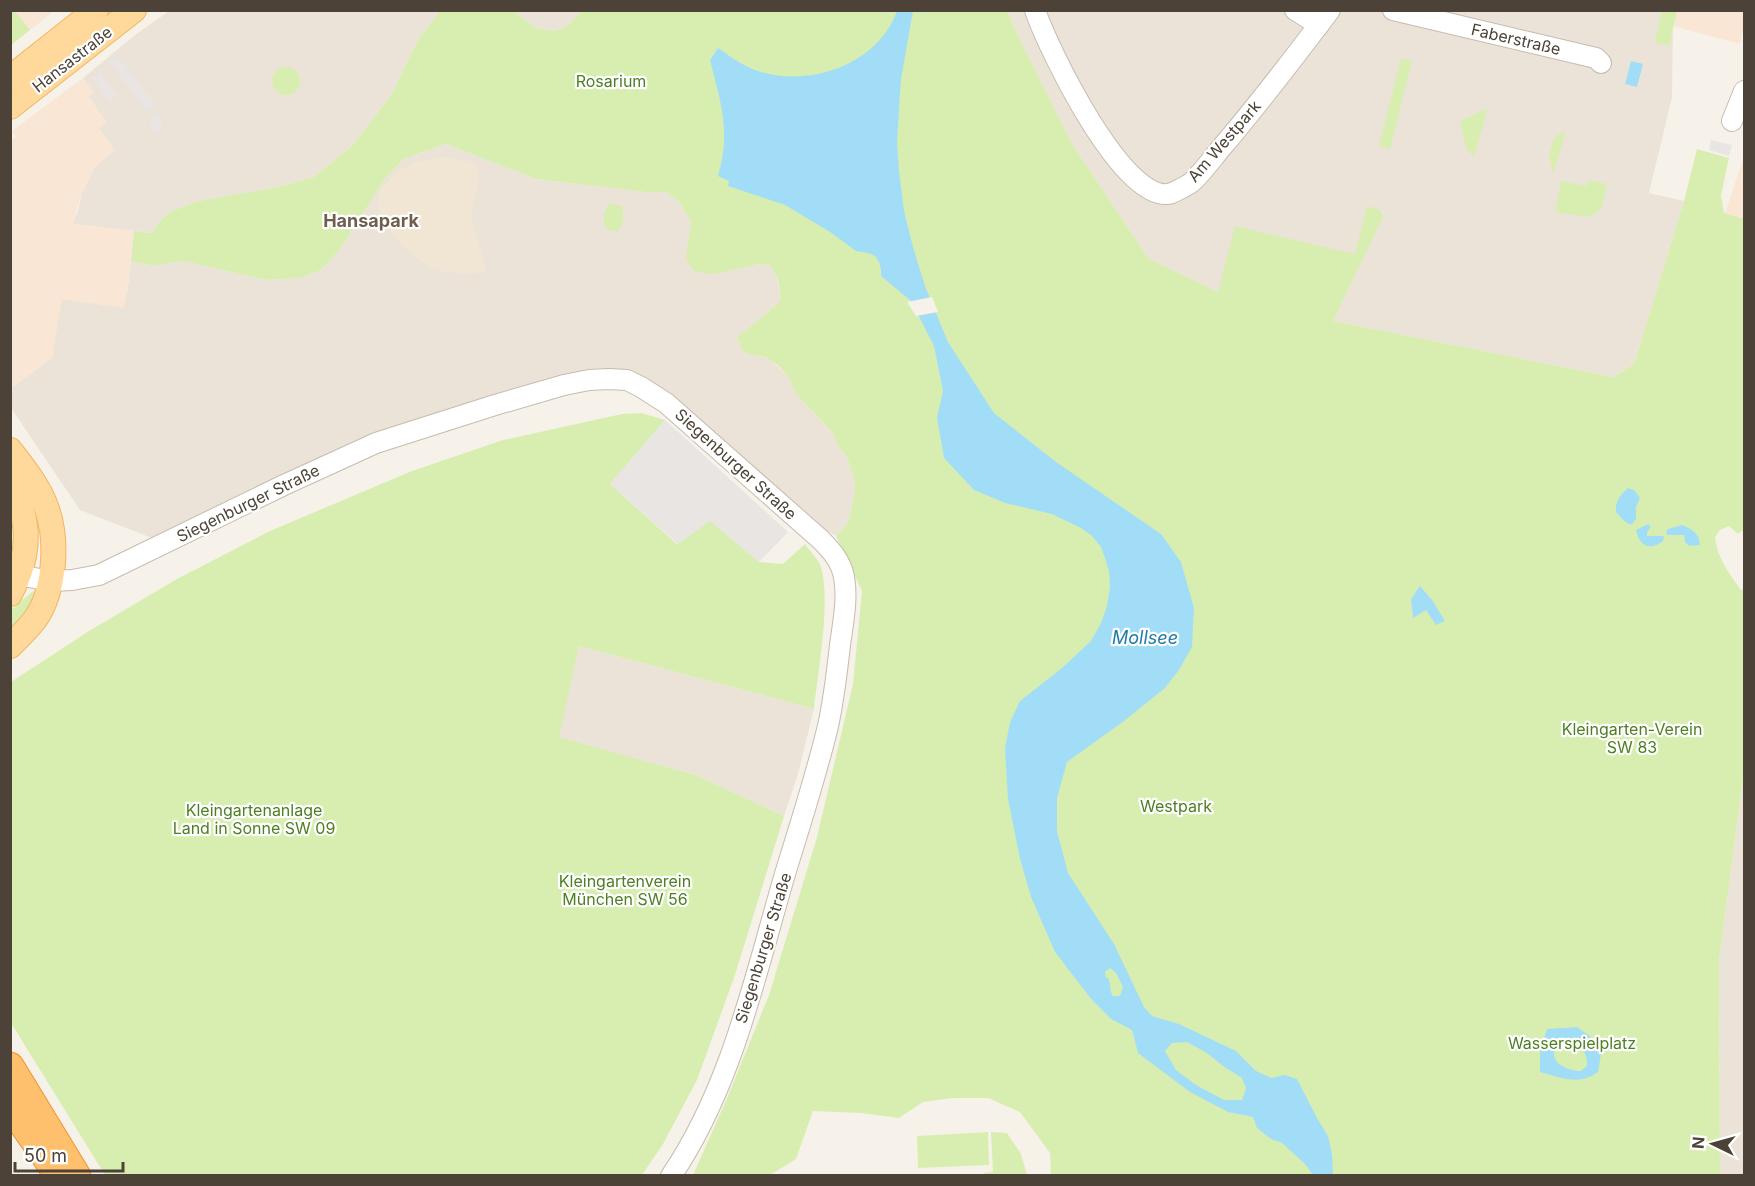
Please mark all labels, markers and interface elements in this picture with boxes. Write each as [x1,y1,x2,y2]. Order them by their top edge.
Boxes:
street label: Faberstraße [1469,19,1563,59]
street label: Hansastraße [28,22,116,96]
park label: Rosarium [576,71,646,91]
street label: Am Westpark [1183,96,1265,186]
district label: Hansapark [323,210,419,231]
street label: Siegenburger Straße [671,404,801,524]
street label: Siegenburger Straße [173,460,323,546]
water label: Mollsee [1112,627,1178,648]
park label: Kleingarten-Verein SW 83 [1562,719,1702,757]
park label: Westpark [1140,796,1212,816]
park label: Kleingartenanlage Land in Sonne SW 09 [173,800,335,838]
street label: Siegenburger Straße [731,870,795,1026]
park label: Kleingartenverein München SW 56 [559,871,691,909]
park label: Wasserspielplatz [1508,1033,1636,1053]
north arrow [1683,1114,1743,1174]
scale bar [15,1135,123,1173]
text: N [1688,1136,1709,1150]
text: 50 m [24,1145,67,1166]

